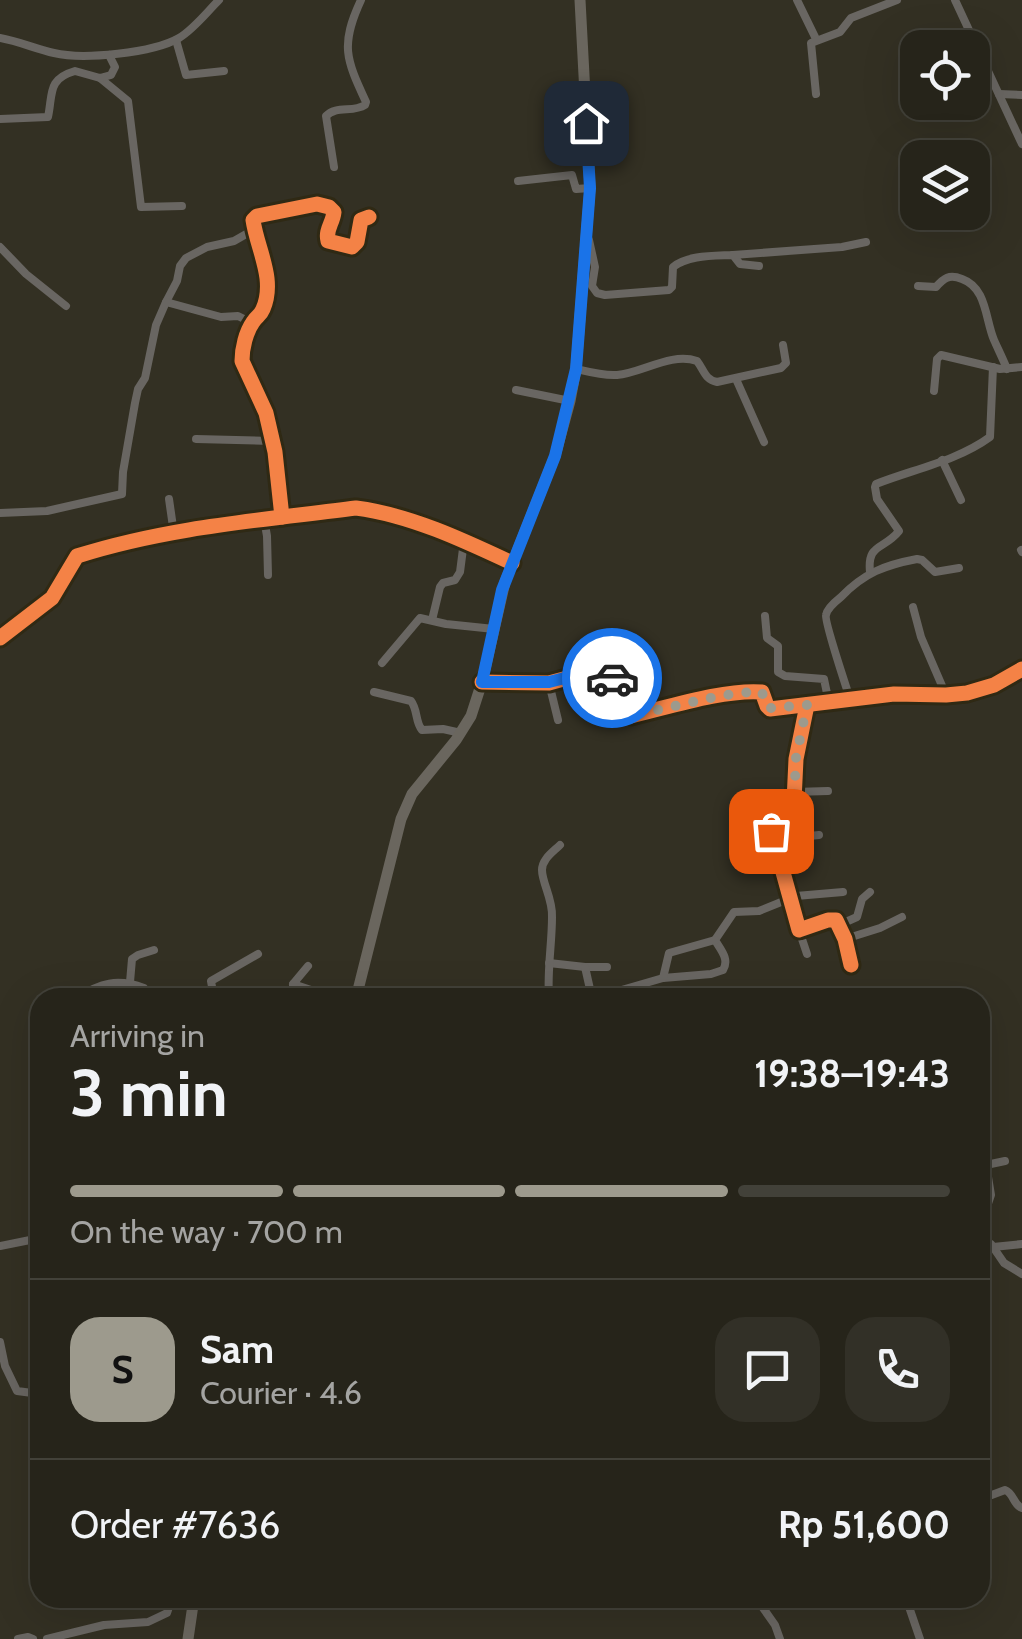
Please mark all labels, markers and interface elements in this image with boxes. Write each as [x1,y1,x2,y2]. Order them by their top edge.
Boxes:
map controls [900,30,990,230]
button: locate [900,30,990,120]
pin [544,81,629,166]
icon: home [559,96,614,151]
button: layers [900,140,990,230]
courier [562,628,662,728]
icon: car [585,651,640,706]
pin [729,789,814,874]
icon: bag [744,804,799,859]
text: Arriving in [70,1016,205,1055]
text: 19:38–19:43 [754,1050,950,1097]
text: 3 min [70,1053,228,1132]
text: On the way · 700 m [70,1212,343,1251]
button: chat [715,1317,820,1422]
button: phone [845,1317,950,1422]
text: Sam [200,1326,274,1373]
text: S [111,1346,134,1393]
text: Courier · 4.6 [200,1373,362,1412]
text: Order #7636 [70,1501,280,1548]
text: Rp 51,600 [778,1501,950,1548]

